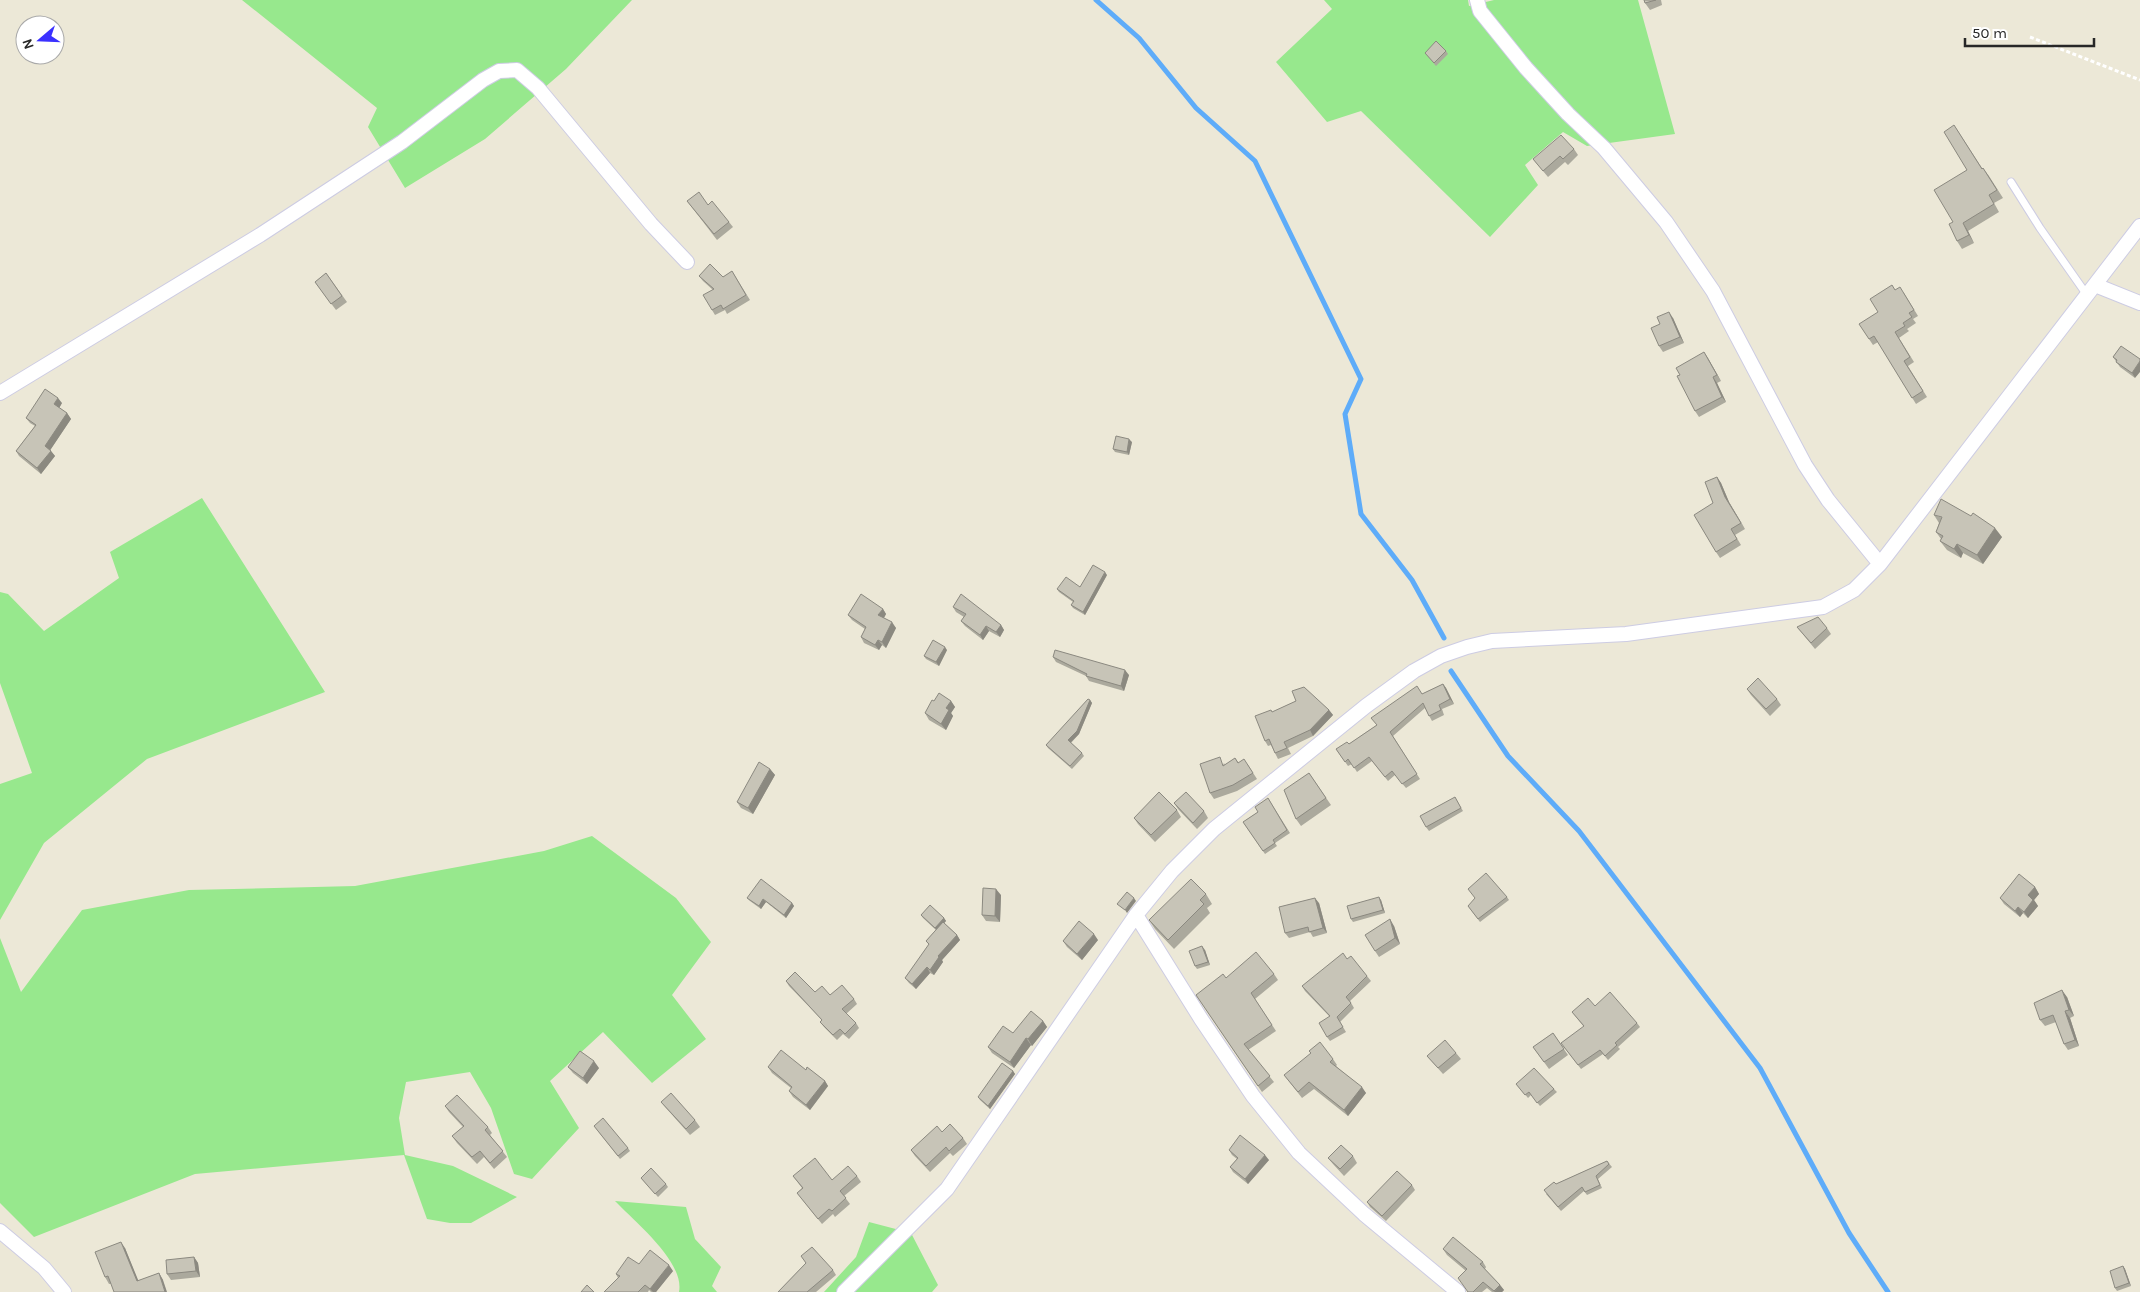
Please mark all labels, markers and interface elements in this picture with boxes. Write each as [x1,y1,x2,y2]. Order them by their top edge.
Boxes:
north arrow [15,15,65,65]
scale bar [1965,15,2094,47]
text: 50 m [1972,24,2007,42]
text: N [19,37,38,52]

